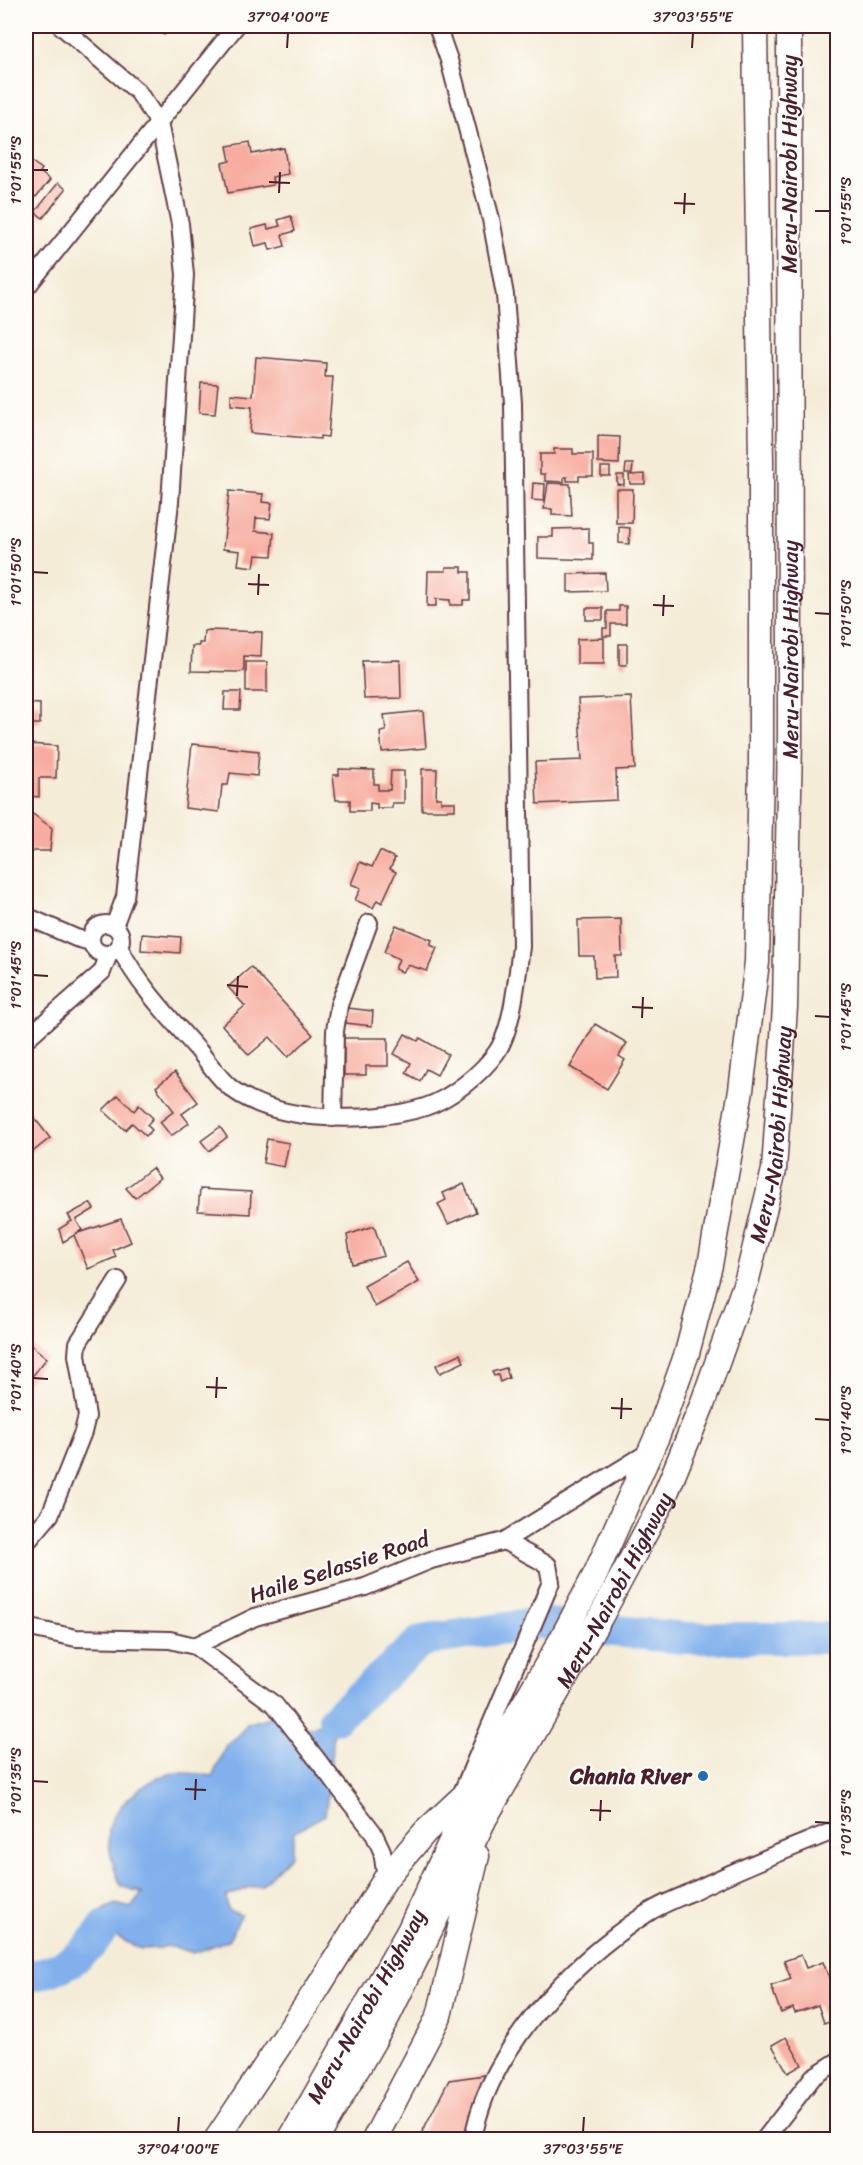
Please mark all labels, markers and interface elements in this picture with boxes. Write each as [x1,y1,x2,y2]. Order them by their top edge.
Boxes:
text: 37°04'00"E [247,4,330,30]
text: 37°03'55"E [653,4,734,30]
street label: Meru-Nairobi Highway [770,54,809,273]
text: 1°01'55"S [3,135,29,204]
text: 1°01'55"S [833,176,859,245]
text: 1°01'50"S [3,537,29,606]
street label: Meru-Nairobi Highway [770,540,810,759]
text: 1°01'50"S [833,579,859,648]
text: 1°01'45"S [3,940,29,1009]
text: 1°01'45"S [833,982,859,1051]
street label: Meru-Nairobi Highway [737,1024,803,1247]
text: 1°01'40"S [3,1343,29,1412]
text: 1°01'40"S [833,1385,859,1454]
street label: Meru-Nairobi Highway [544,1486,684,1695]
street label: Haile Selassie Road [244,1519,435,1614]
text: 1°01'35"S [3,1747,29,1815]
place label: Chania River [569,1757,693,1796]
marker: Chania River [696,1769,710,1783]
text: 1°01'35"S [833,1789,859,1857]
street label: Meru-Nairobi Highway [295,1902,437,2111]
text: 37°04'00"E [137,2136,220,2162]
text: 37°03'55"E [543,2136,624,2162]

